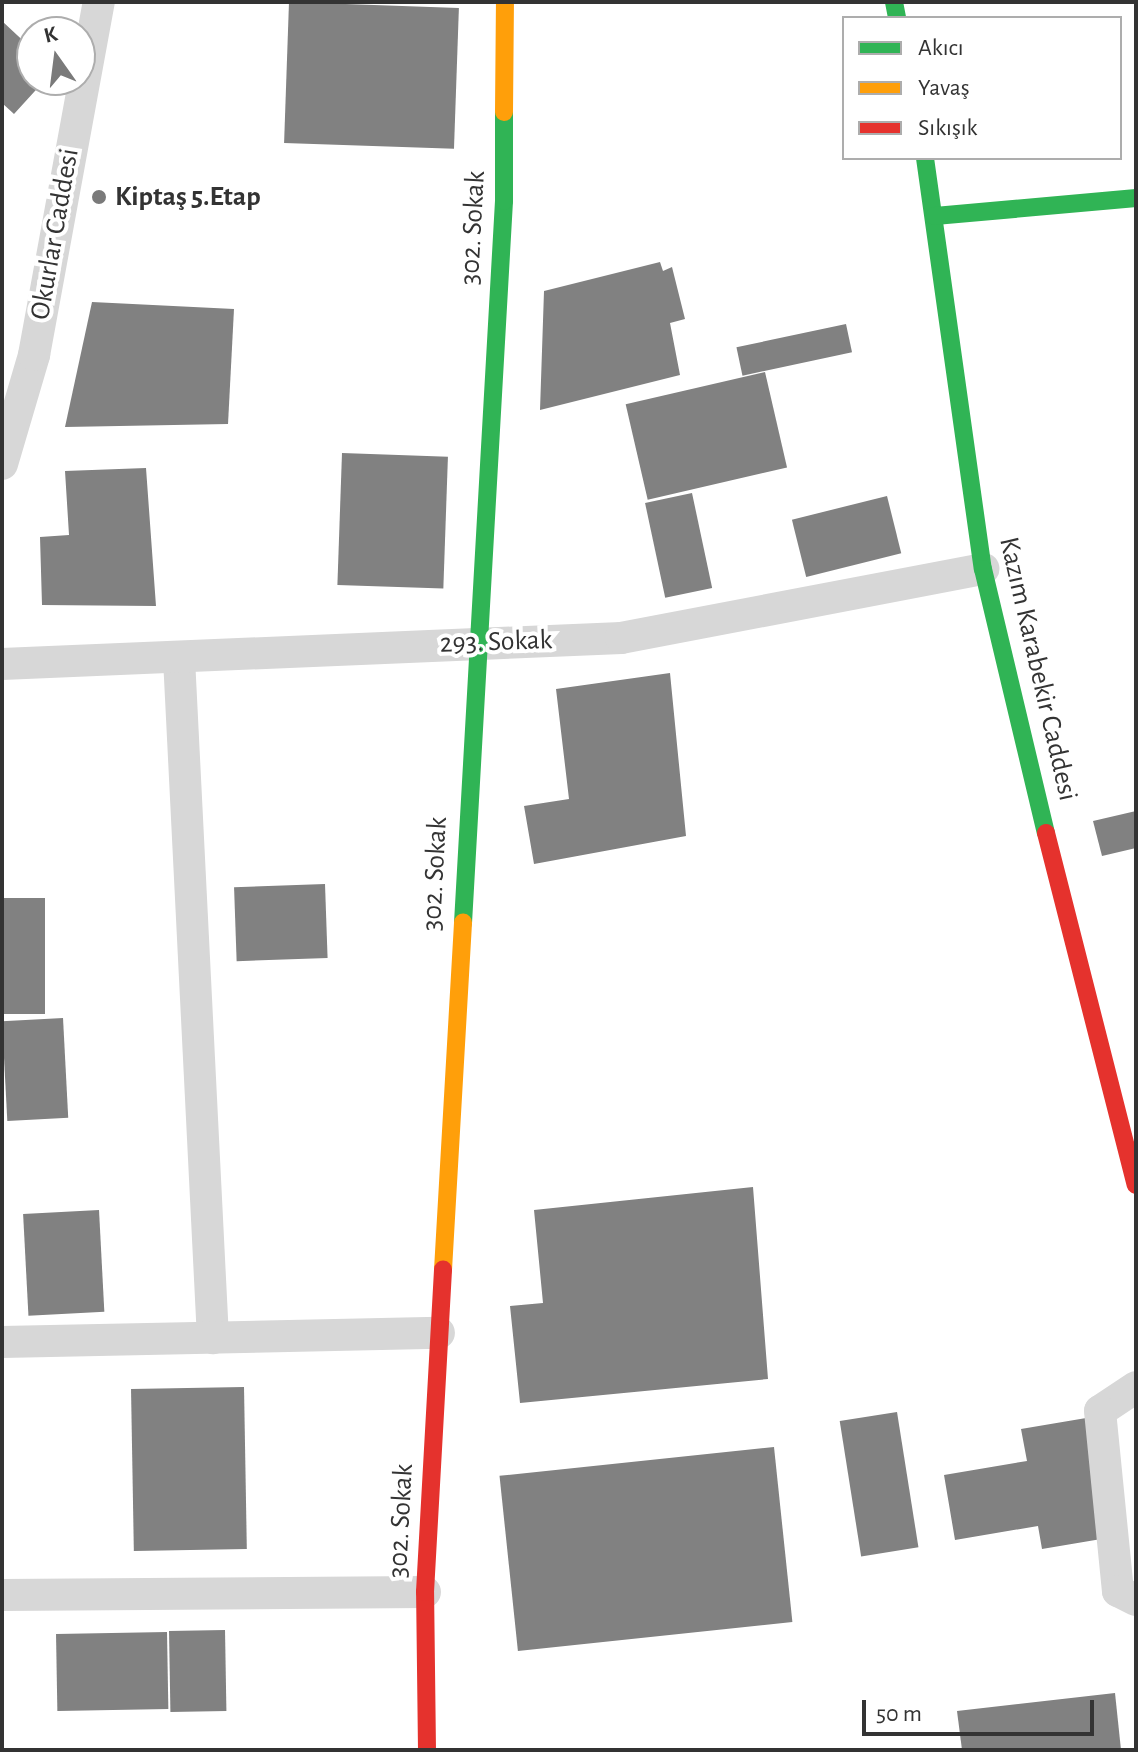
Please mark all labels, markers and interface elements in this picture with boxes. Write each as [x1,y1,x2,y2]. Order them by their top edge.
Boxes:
north arrow [16,16,96,96]
legend [842,16,1122,160]
text: K [42,22,60,47]
text: Akıcı [918,36,964,60]
text: Yavaş [918,76,970,100]
text: Sıkışık [918,116,978,140]
street label: Okurlar Caddesi [23,146,87,322]
street label: 302. Sokak [453,170,493,286]
place label: Kiptaş 5.Etap [115,180,261,214]
marker: Kiptaş 5.Etap [90,188,108,206]
street label: Kazım Karabekir Caddesi [991,534,1085,804]
street label: 293. Sokak [439,623,553,661]
street label: 302. Sokak [415,816,455,932]
street label: 302. Sokak [381,1463,421,1579]
scale bar [866,1684,1098,1734]
text: 50 m [876,1702,922,1726]

